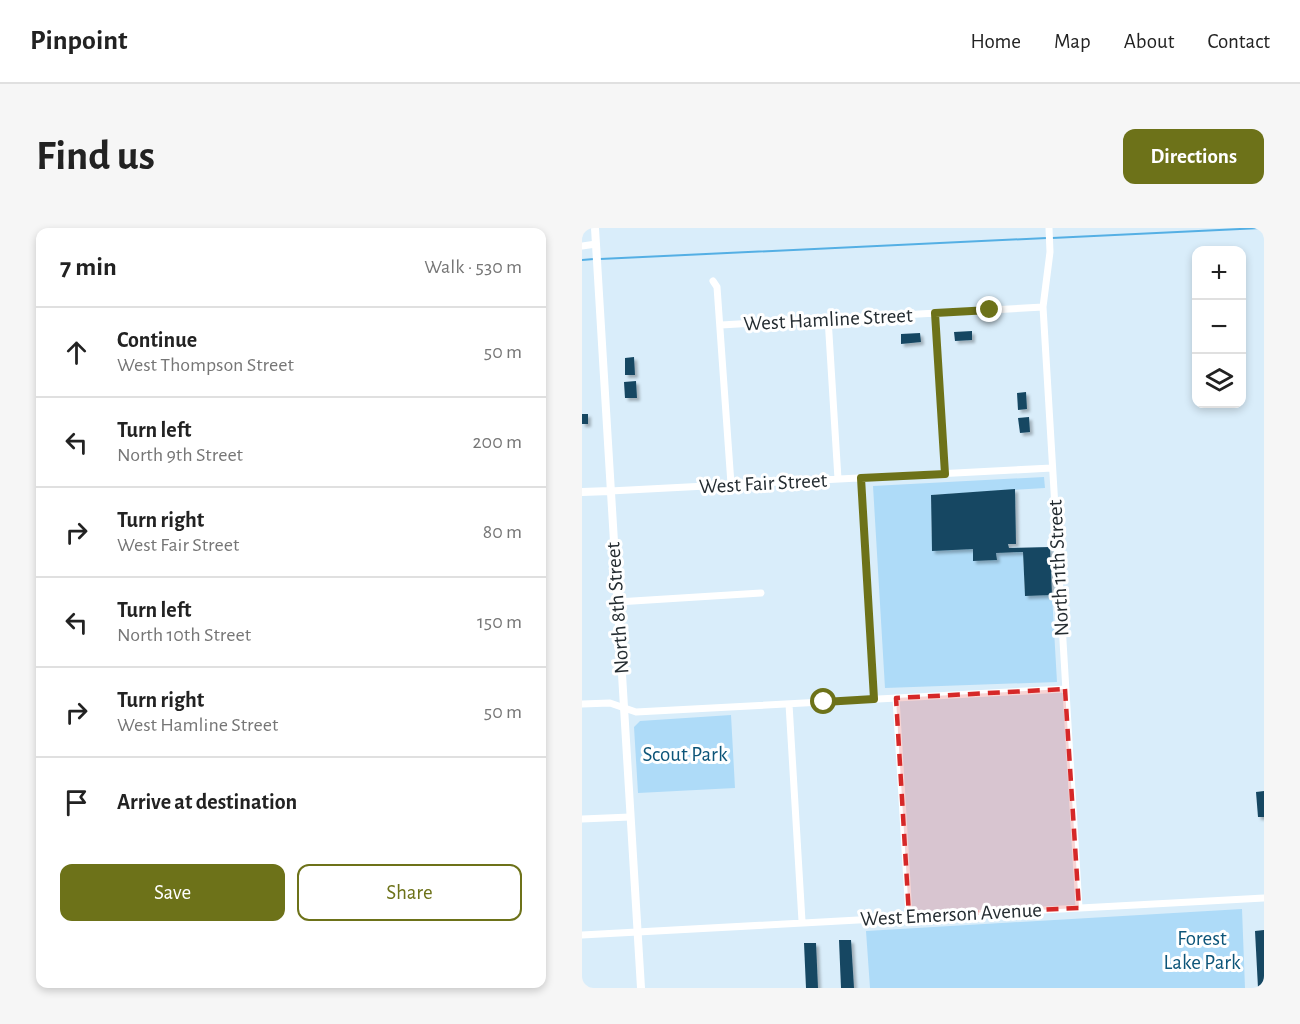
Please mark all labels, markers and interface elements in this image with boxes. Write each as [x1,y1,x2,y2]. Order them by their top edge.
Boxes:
text: Pinpoint [30,27,128,55]
text: Home [970,31,1021,52]
text: Map [1054,31,1091,52]
text: About [1124,31,1174,52]
text: Contact [1207,31,1270,52]
button: Directions [1123,129,1264,184]
text: Find us [36,135,155,177]
map controls [1192,246,1246,408]
button: + [1192,246,1246,300]
text: 7 min [60,254,117,280]
text: Walk · 530 m [424,257,522,277]
route end [976,296,1002,322]
button: − [1192,300,1246,354]
street label: West Hamline Street [743,305,913,334]
text: Continue [117,329,197,351]
icon: ahead [60,336,93,369]
text: 50 m [484,342,522,362]
button: layers [1192,354,1246,408]
text: West Thompson Street [117,355,294,375]
text: Turn left [117,419,191,441]
icon: left [60,426,93,459]
text: 200 m [472,432,522,452]
text: North 9th Street [117,445,243,465]
street label: West Fair Street [698,470,828,497]
street label: North 11th Street [1044,499,1073,637]
text: Turn right [117,509,204,531]
icon: right [60,516,93,549]
text: 80 m [483,522,522,542]
text: West Fair Street [117,535,239,555]
street label: North 8th Street [602,541,633,675]
text: Turn left [117,599,191,621]
icon: left [60,606,93,639]
text: 150 m [477,612,522,632]
text: North 10th Street [117,625,251,645]
route start [810,688,836,714]
text: Turn right [117,689,204,711]
icon: right [60,696,93,729]
text: 50 m [484,702,522,722]
text: West Hamline Street [117,715,278,735]
park label: Scout Park [642,744,728,765]
icon: arrive [60,786,93,819]
text: Arrive at destination [117,791,297,813]
button: Save [60,864,285,921]
button: Share [297,864,522,921]
street label: West Emerson Avenue [860,899,1042,930]
park label: Forest Lake Park [1163,928,1241,973]

